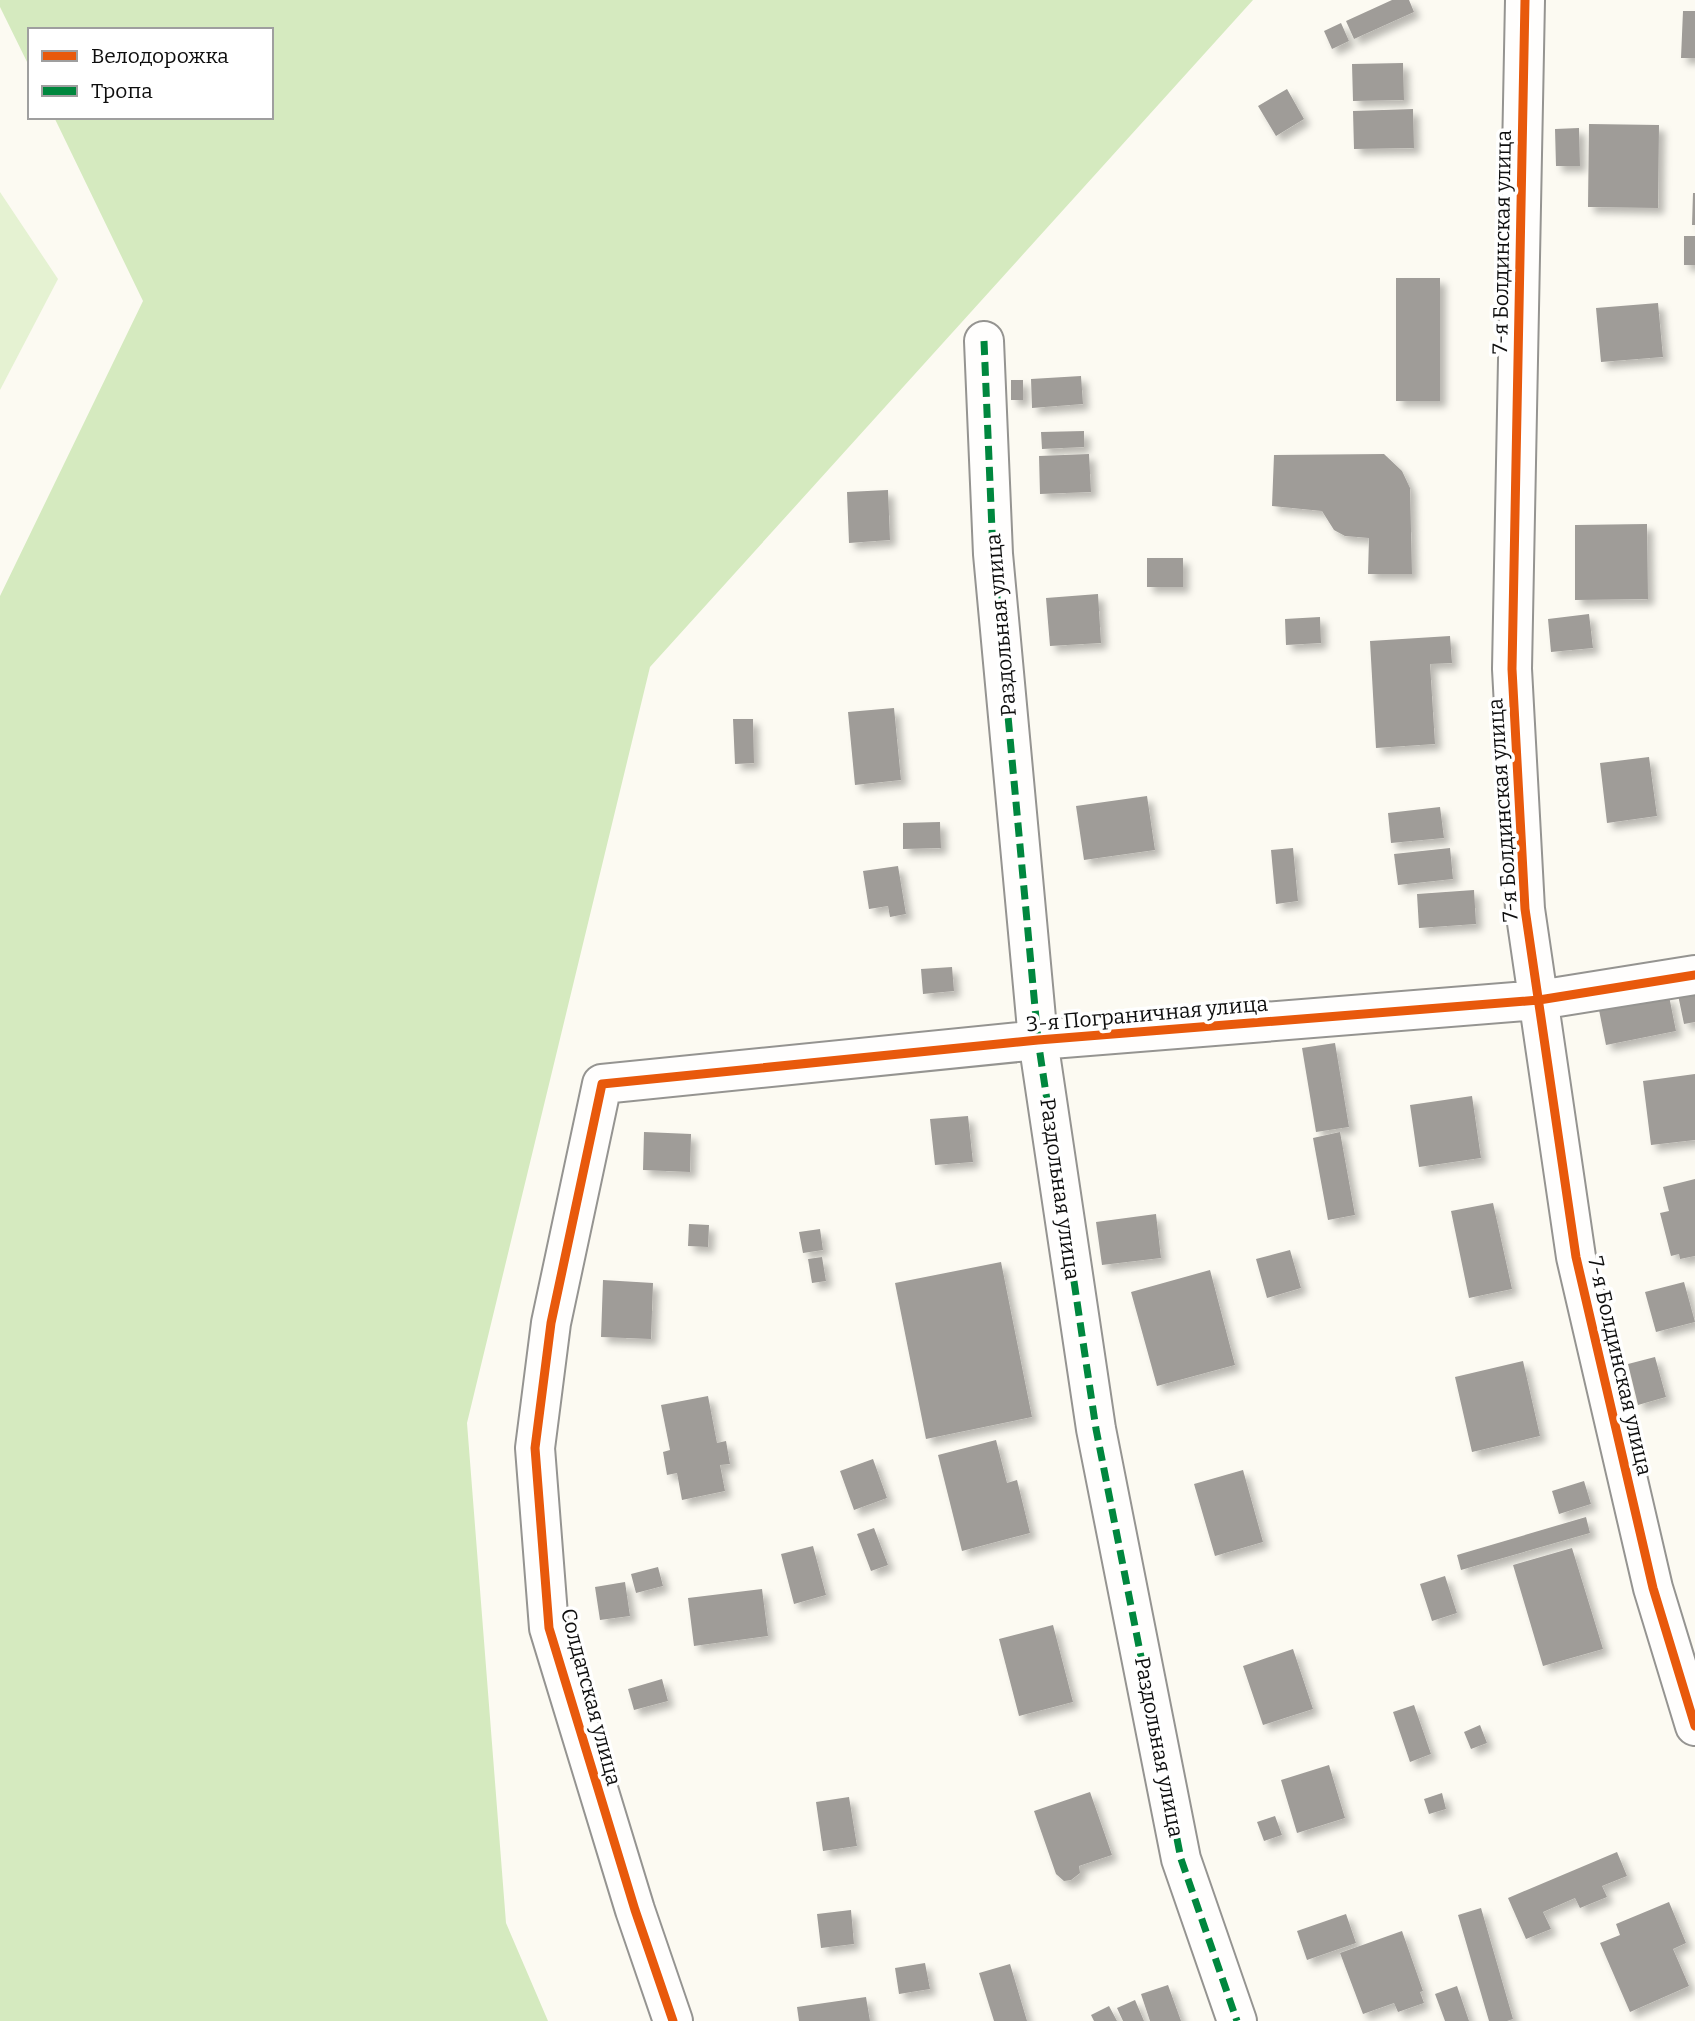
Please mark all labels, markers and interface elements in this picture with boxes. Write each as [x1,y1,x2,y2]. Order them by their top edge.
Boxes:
legend [28,28,273,119]
text: Велодорожка [91,43,229,69]
text: Тропа [91,78,153,104]
street label: 7-я Болдинская улица [1487,129,1517,354]
street label: Раздольная улица [980,532,1022,717]
street label: 7-я Болдинская улица [1482,697,1524,923]
street label: 3-я Пограничная улица [1025,990,1269,1038]
street label: Раздольная улица [1034,1096,1086,1282]
street label: 7-я Болдинская улица [1582,1254,1658,1479]
street label: Солдатская улица [555,1606,627,1789]
street label: Раздольная улица [1129,1655,1189,1840]

